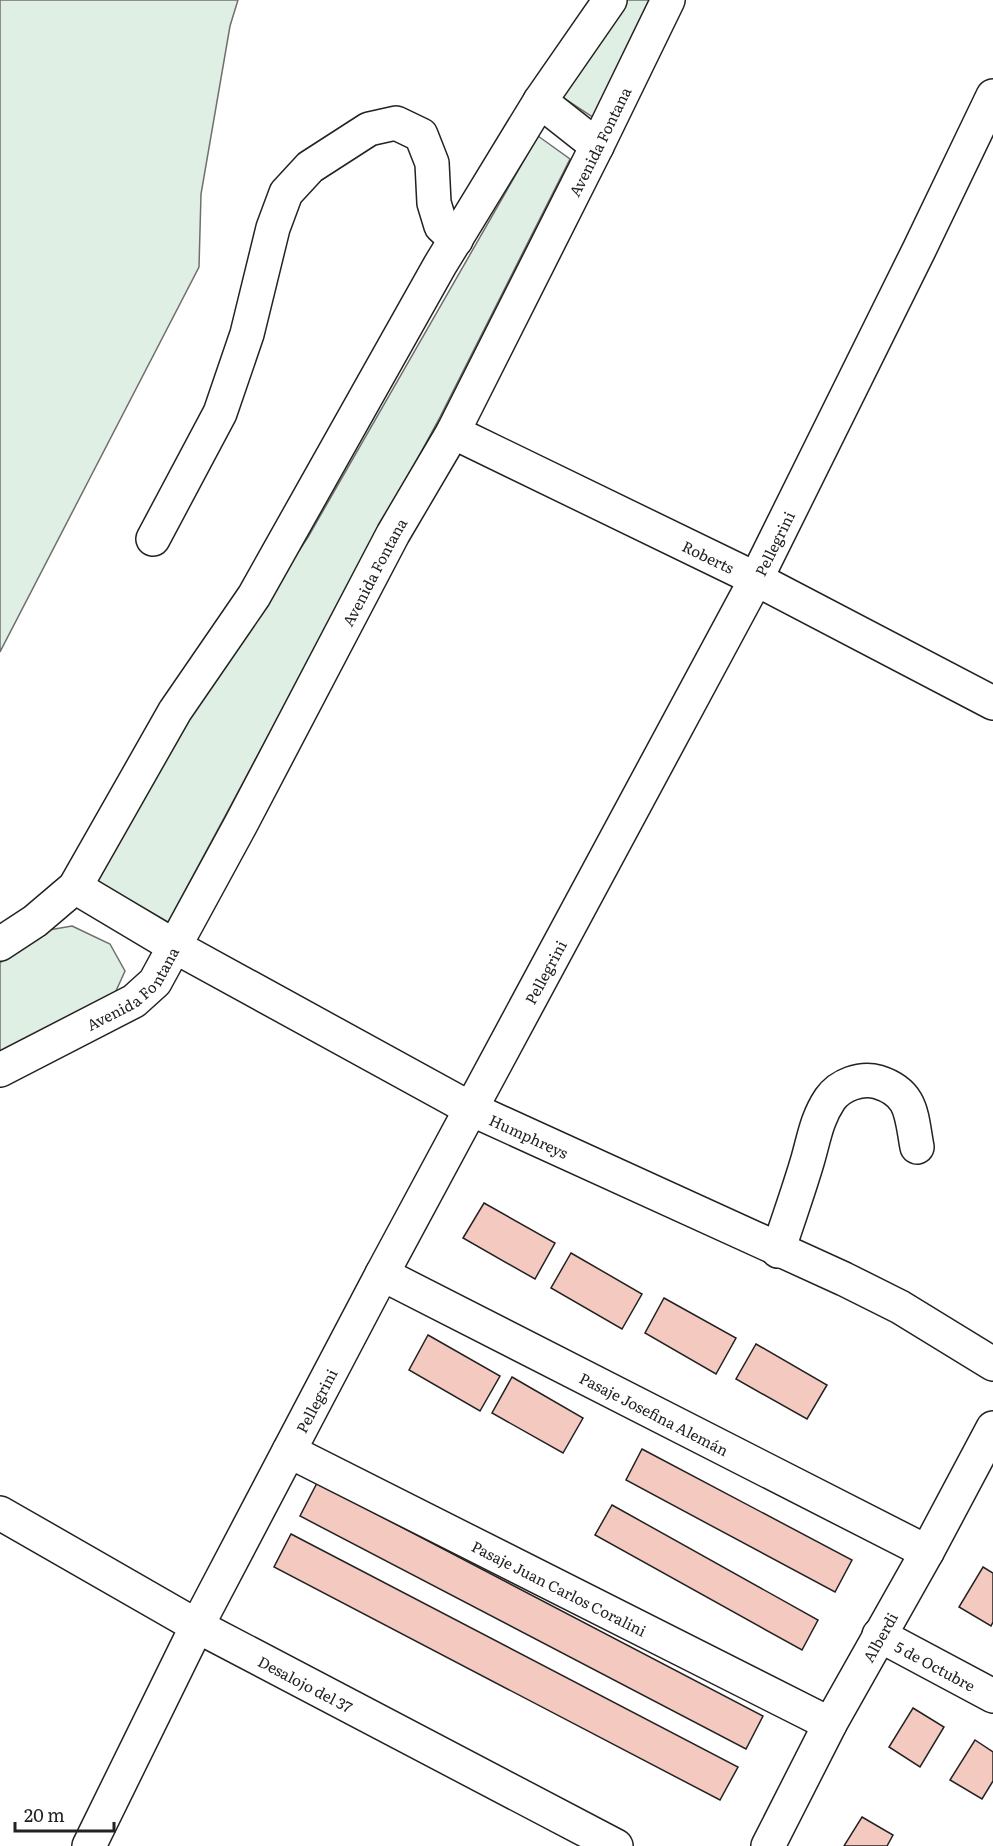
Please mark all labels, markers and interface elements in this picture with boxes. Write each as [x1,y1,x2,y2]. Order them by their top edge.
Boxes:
street label: Avenida Fontana [562,82,636,200]
street label: Pellegrini [748,507,800,579]
street label: Avenida Fontana [335,512,412,630]
street label: Roberts [679,534,739,578]
street label: Pellegrini [518,936,571,1008]
street label: Avenida Fontana [82,942,184,1035]
street label: Humphreys [486,1108,573,1164]
street label: Pellegrini [289,1364,342,1437]
street label: Pasaje Josefina Alemán [576,1365,733,1461]
street label: Pasaje Juan Carlos Coralini [468,1534,651,1641]
street label: Alberdi [856,1608,902,1666]
street label: 5 de Octubre [891,1634,980,1696]
street label: Desalojo del 37 [254,1649,358,1718]
scale bar [15,1795,114,1833]
text: 20 m [24,1801,65,1828]

